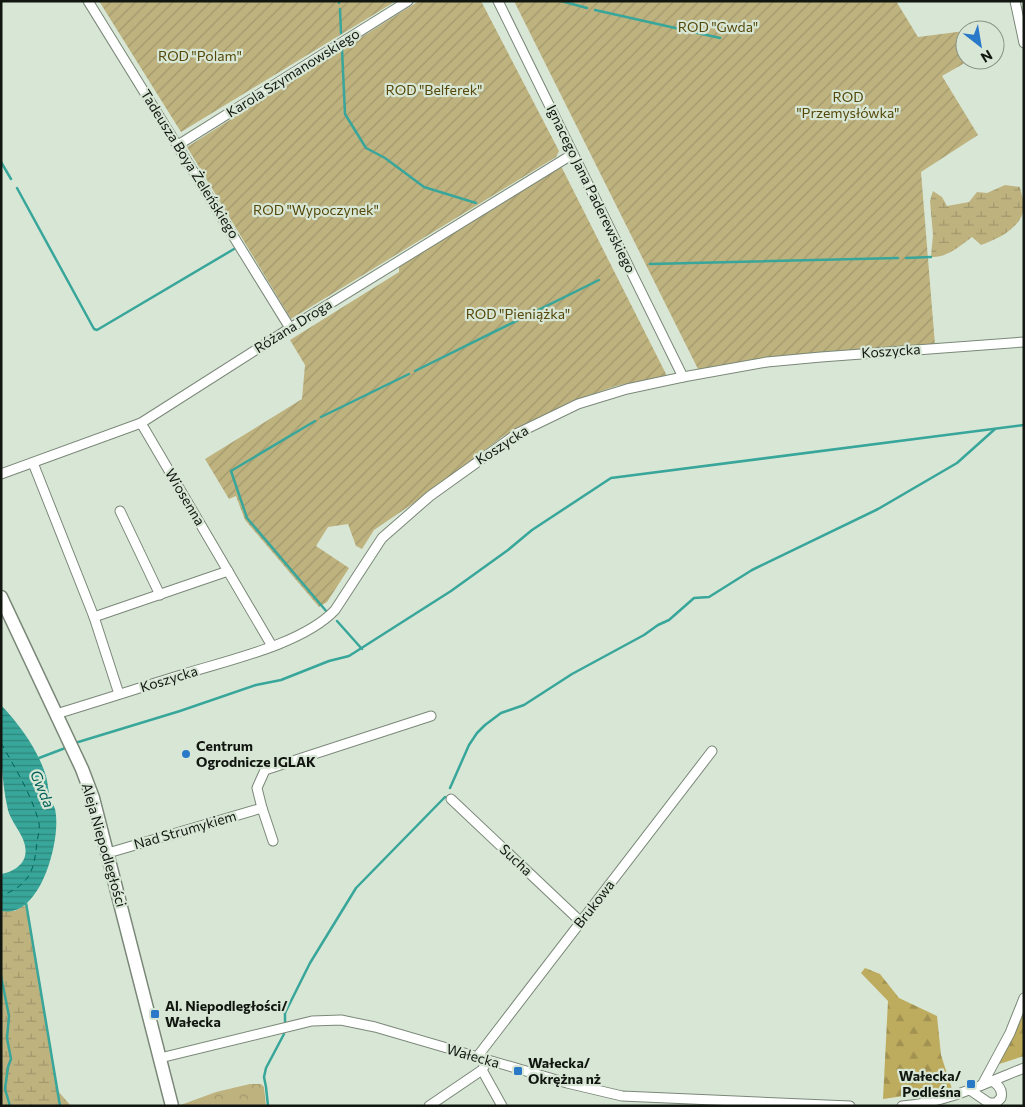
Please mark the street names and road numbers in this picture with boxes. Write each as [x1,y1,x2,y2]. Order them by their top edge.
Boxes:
street label: Karola Szymanowskiego [223,25,363,121]
street label: Tadeusza Boya Żeleńskiego [138,86,243,241]
street label: Ignacego Jana Paderewskiego [543,102,640,276]
street label: Różana Droga [251,295,335,356]
street label: Koszycka [861,340,921,361]
street label: Koszycka [472,421,531,468]
street label: Wiosenna [162,465,209,528]
street label: Koszycka [138,662,200,695]
street label: Aleja Niepodległości [79,781,130,909]
street label: Nad Strumykiem [132,807,238,852]
street label: Sucha [497,840,536,879]
street label: Brukowa [570,876,618,931]
street label: Wałecka [445,1040,502,1071]

